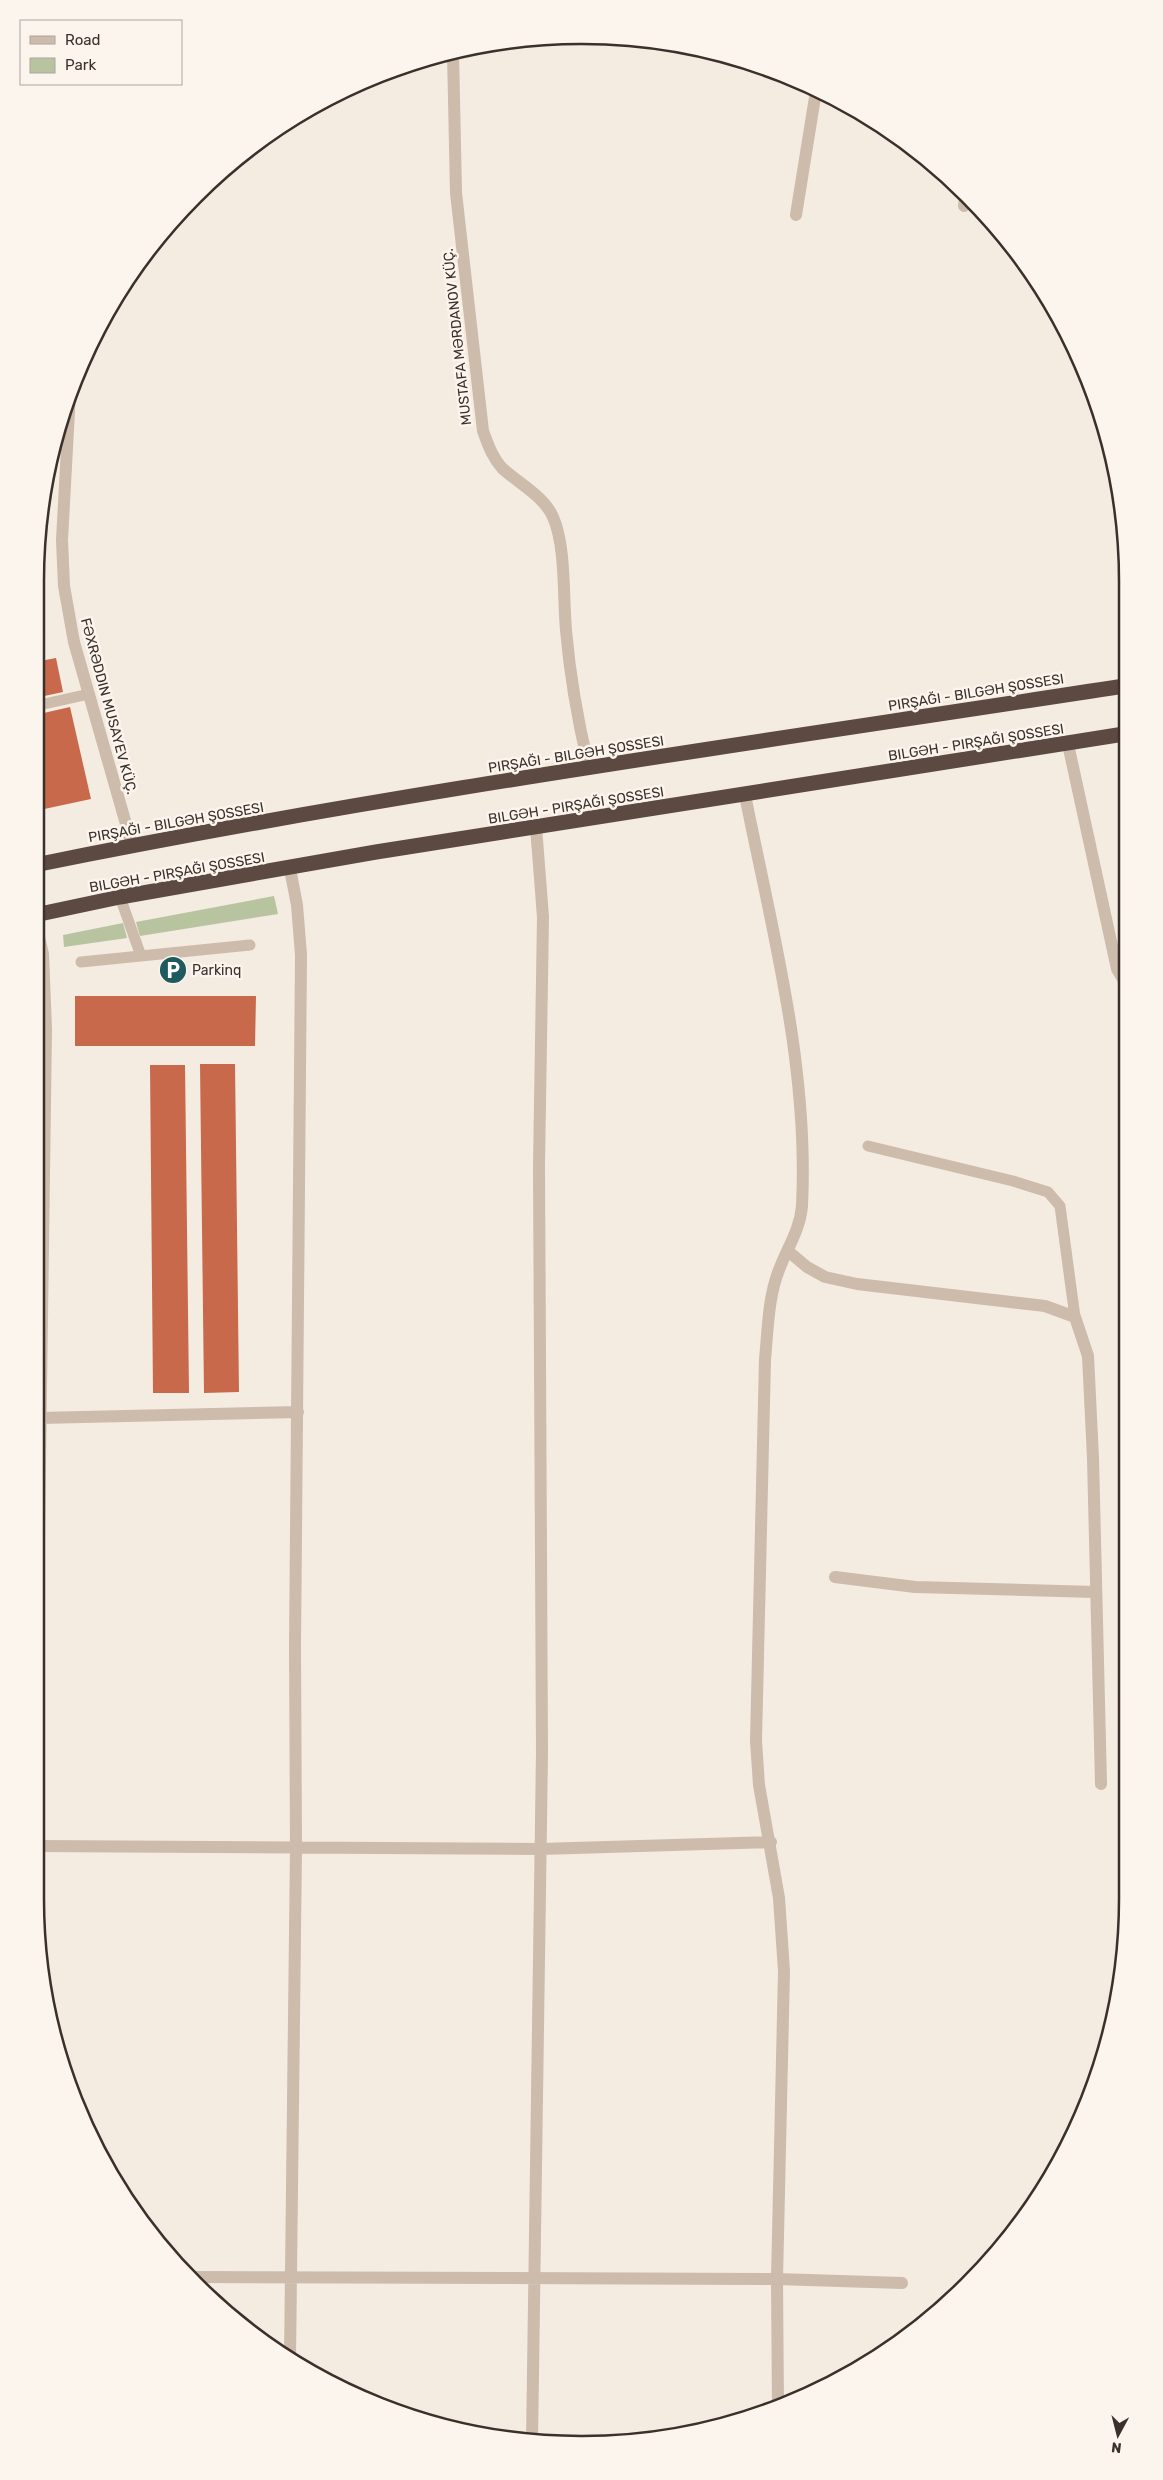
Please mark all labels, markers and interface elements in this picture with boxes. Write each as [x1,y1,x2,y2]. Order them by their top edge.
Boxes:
legend [20,20,182,85]
text: Road [65,31,101,49]
text: Park [65,56,96,74]
street label: MUSTAFA MƏRDANOV KÜÇ. [440,248,475,426]
street label: FƏXRƏDDIN MUSAYEV KÜÇ. [77,616,140,796]
street label: PIRŞAĞI - BILGƏH ŞOSSESI [887,669,1065,715]
street label: BILGƏH - PIRŞAĞI ŞOSSESI [887,719,1065,765]
street label: PIRŞAĞI - BILGƏH ŞOSSESI [487,731,665,777]
street label: BILGƏH - PIRŞAĞI ŞOSSESI [487,782,665,828]
street label: PIRŞAĞI - BILGƏH ŞOSSESI [87,798,265,846]
street label: BILGƏH - PIRŞAĞI ŞOSSESI [88,848,266,896]
parking icon: Parkinq [158,955,188,985]
place label: Parkinq [192,962,241,979]
north arrow [1093,2410,1143,2460]
text: N [1110,2438,1123,2456]

